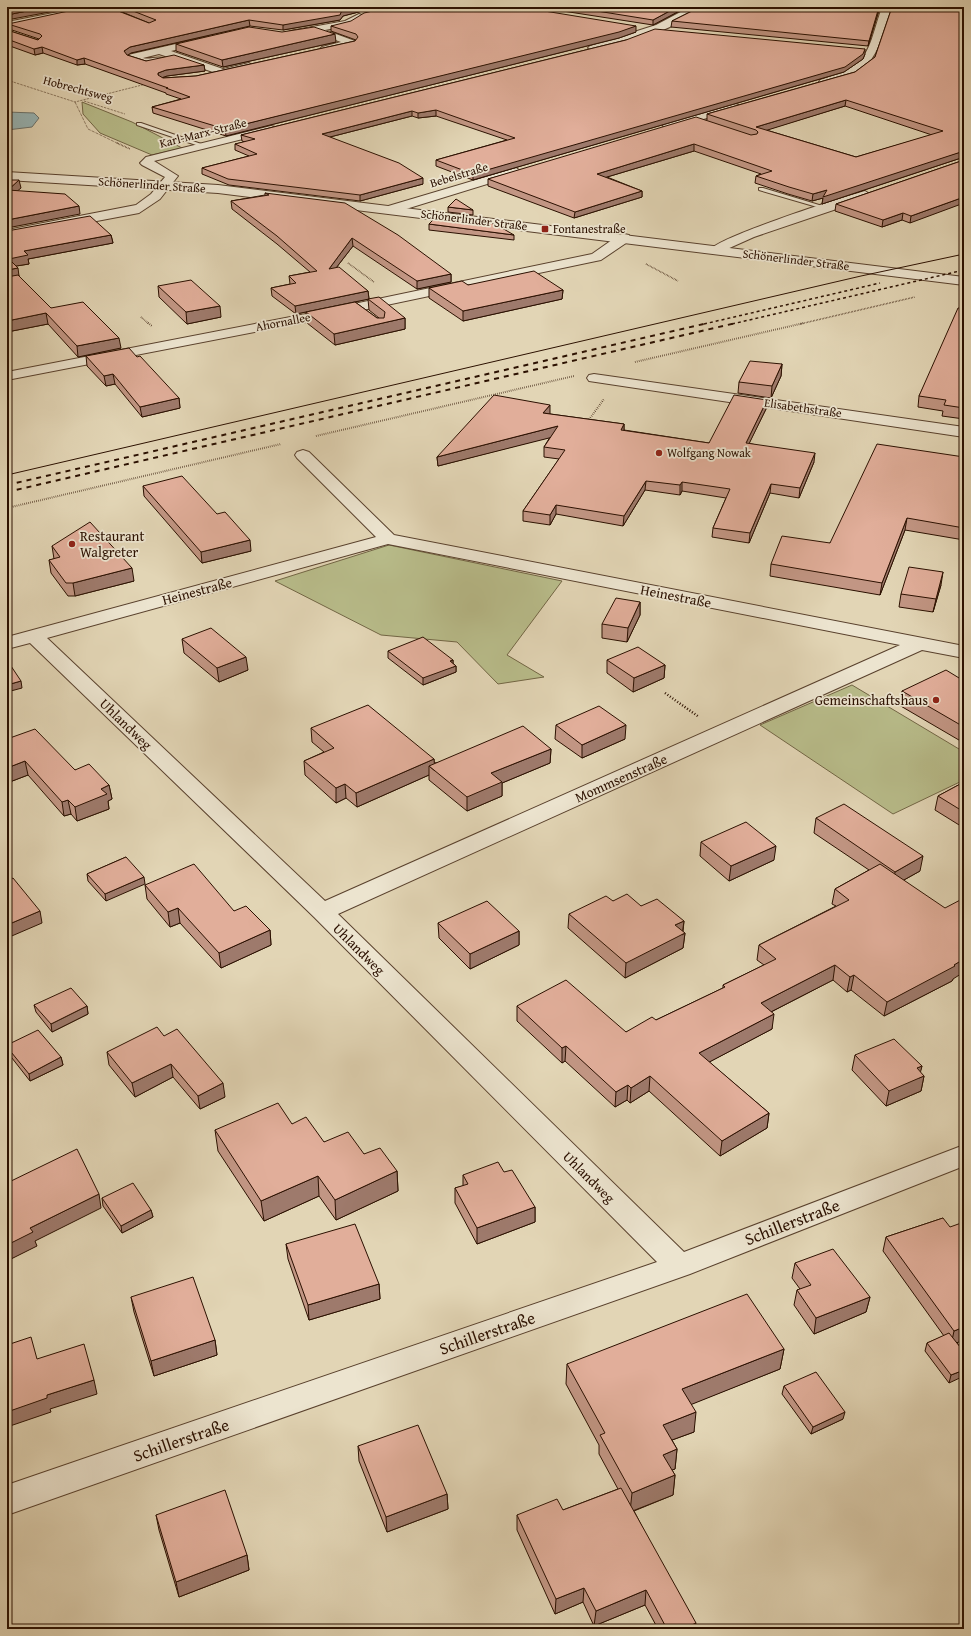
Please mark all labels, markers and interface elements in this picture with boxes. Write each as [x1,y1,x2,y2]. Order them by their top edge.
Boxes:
street label: Hobrechtsweg [41,71,115,106]
street label: Karl-Marx-Straße [158,113,249,152]
street label: Bebelstraße [428,158,490,191]
street label: Schönerlinder Straße [98,172,207,197]
street label: Schönerlinder Straße [420,205,529,235]
place label: Fontanestraße [553,220,626,237]
marker: Fontanestraße [540,224,550,234]
street label: Schönerlinder Straße [742,245,851,275]
street label: Ahornallee [254,308,312,335]
street label: Elisabethstraße [763,394,843,421]
place label: Wolfgang Nowak [667,444,752,461]
marker: Wolfgang Nowak [654,448,664,458]
place label: Restaurant Walgreter [80,526,144,562]
marker: Restaurant Walgreter [67,539,77,549]
street label: Heinestraße [160,572,235,610]
street label: Heinestraße [639,579,714,613]
place label: Gemeinschaftshaus [815,690,928,710]
street label: Uhlandweg [95,694,157,754]
marker: Gemeinschaftshaus [931,695,941,705]
street label: Mommsenstraße [572,749,671,807]
street label: Uhlandweg [329,919,389,979]
street label: Uhlandweg [559,1147,619,1207]
street label: Schillerstraße [741,1192,843,1251]
street label: Schillerstraße [435,1304,538,1361]
street label: Schillerstraße [129,1411,232,1468]

